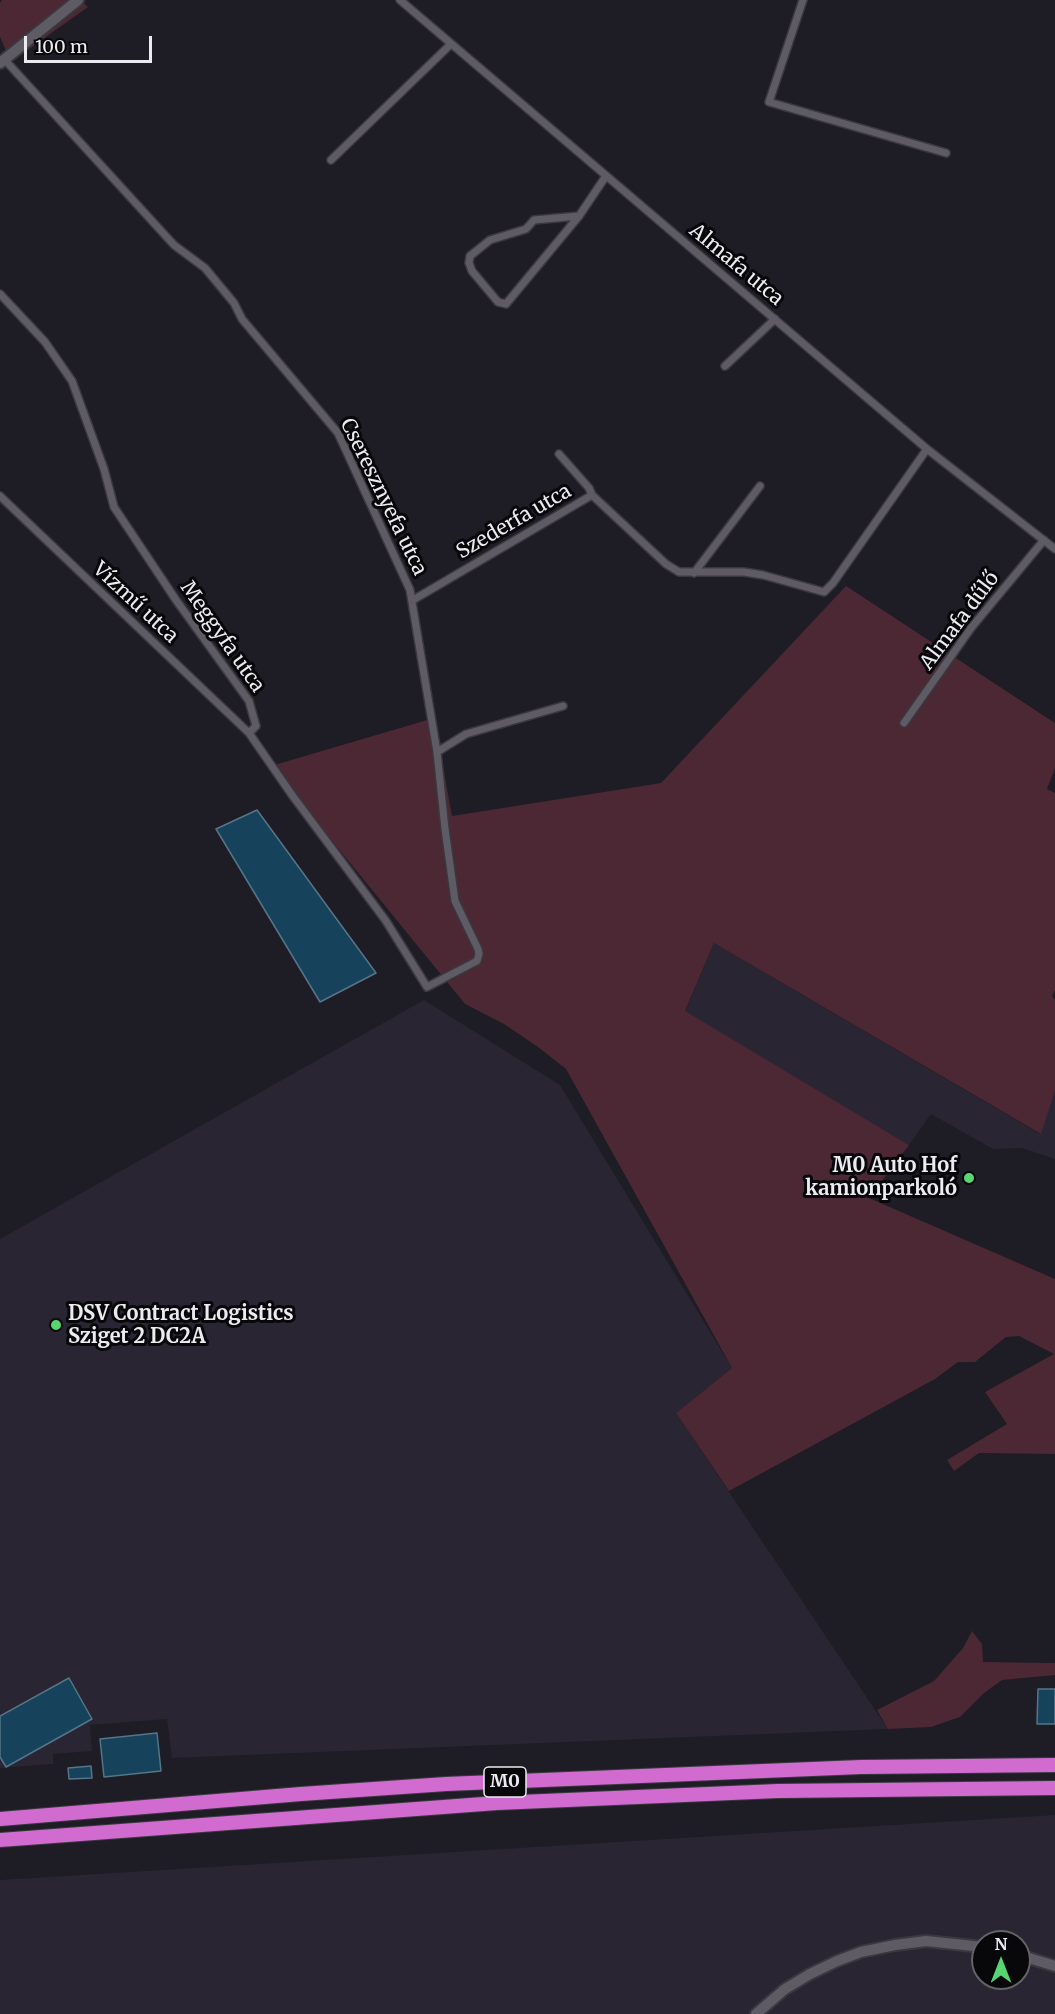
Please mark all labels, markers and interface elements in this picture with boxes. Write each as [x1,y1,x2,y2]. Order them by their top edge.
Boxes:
scale bar [27,24,154,62]
text: 100 m [35,35,88,58]
street label: Almafa utca [684,219,788,311]
street label: Cseresznyefa utca [335,415,431,579]
street label: Szederfa utca [452,480,576,564]
street label: Vízmű utca [87,557,183,649]
street label: Almafa dűlő [915,567,1005,675]
street label: Meggyfa utca [175,577,269,697]
place label: M0 Auto Hof kamionparkoló [805,1154,957,1201]
marker: M0 Auto Hof kamionparkoló [962,1171,976,1185]
place label: DSV Contract Logistics Sziget 2 DC2A [68,1302,294,1349]
marker: DSV Contract Logistics Sziget 2 DC2A [49,1318,63,1332]
road number: M0 [484,1767,526,1797]
north arrow [971,1930,1031,1990]
text: N [995,1934,1007,1954]

